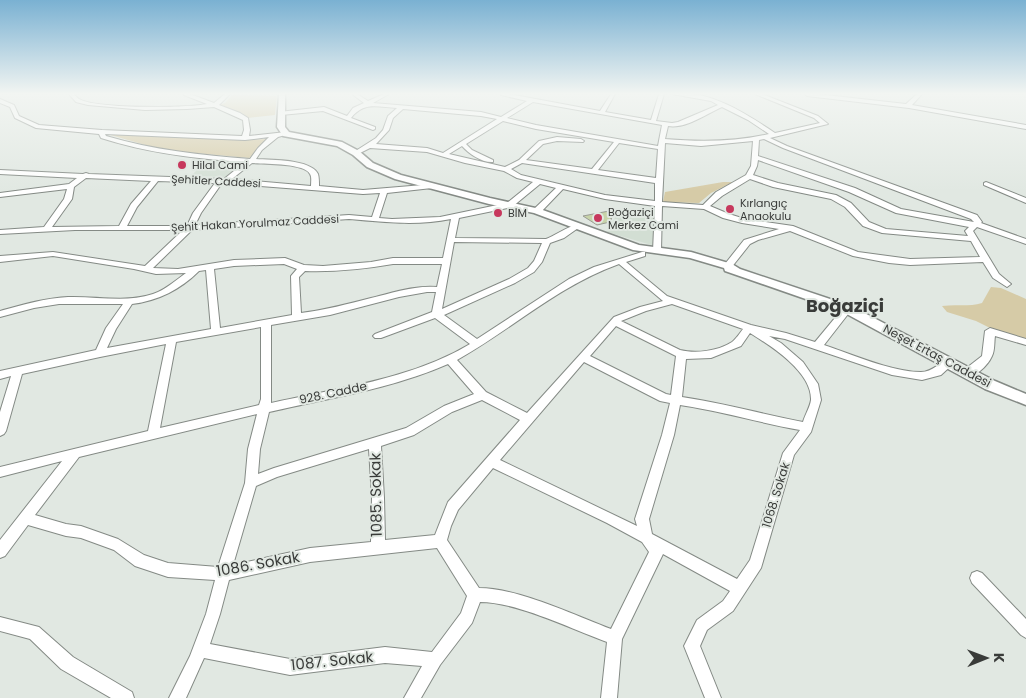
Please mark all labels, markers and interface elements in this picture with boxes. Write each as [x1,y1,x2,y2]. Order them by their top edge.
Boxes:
place label: Hilal Cami [192,157,248,173]
marker: Hilal Cami [176,159,188,171]
street label: Şehitler Caddesi [171,171,261,191]
place label: Kırlangıç Anaokulu [740,195,791,224]
marker: Kırlangıç Anaokulu [724,203,736,215]
place label: Boğaziçi Merkez Cami [608,204,679,233]
place label: BİM [508,205,527,221]
marker: BİM [492,207,504,219]
street label: Şehit Hakan Yorulmaz Caddesi [171,211,340,235]
marker: Boğaziçi Merkez Cami [592,212,604,224]
district label: Boğaziçi [806,293,884,318]
street label: Neşet Ertaş Caddesi [880,320,994,391]
street label: 928. Cadde [297,377,368,408]
street label: 1085. Sokak [364,452,387,537]
street label: 1068. Sokak [758,459,794,530]
street label: 1086. Sokak [215,546,302,581]
north arrow [961,633,1011,683]
street label: 1087. Sokak [290,646,375,675]
text: K [989,653,1009,663]

